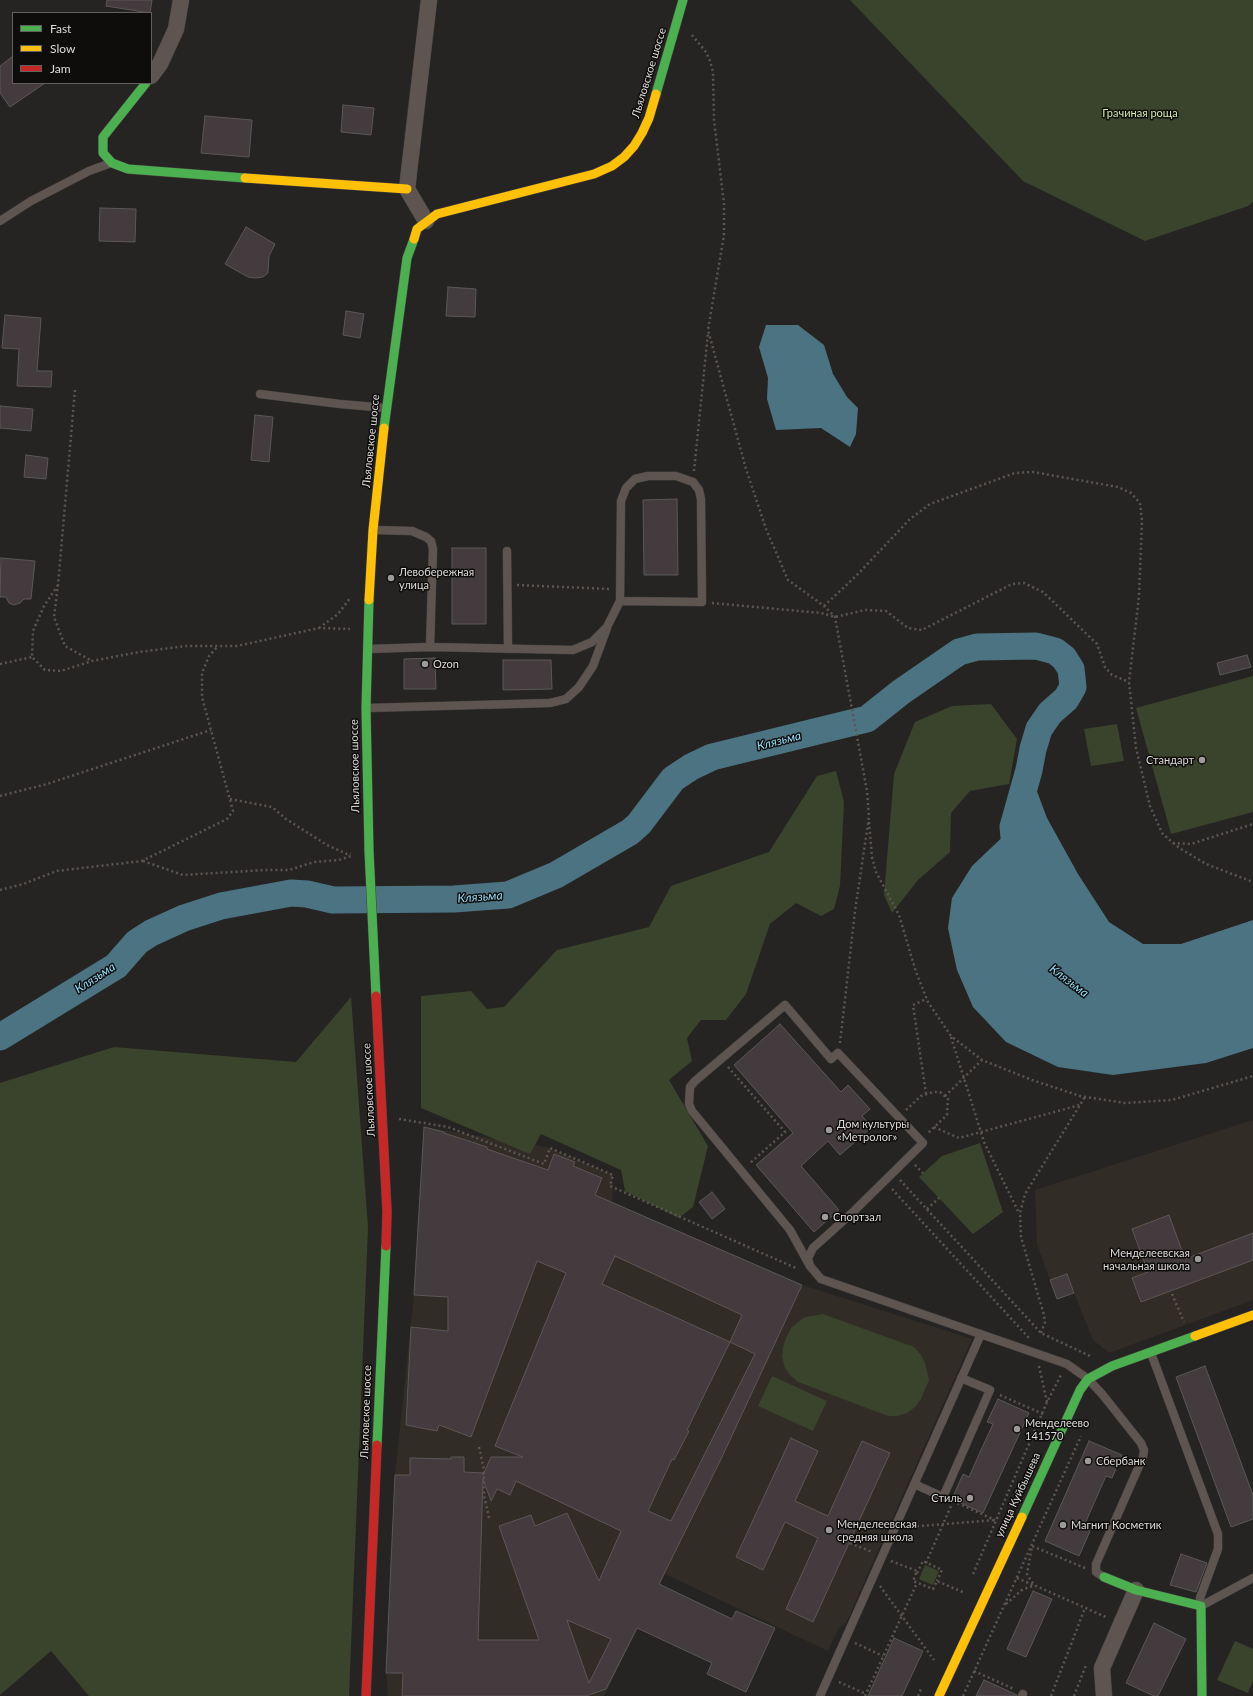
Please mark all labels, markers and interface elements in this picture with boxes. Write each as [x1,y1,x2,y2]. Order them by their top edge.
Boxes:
legend [12,12,152,84]
text: Fast [50,21,71,36]
street label: Льяловское шоссе [629,26,669,120]
text: Slow [50,41,75,56]
text: Jam [50,61,71,76]
park label: Грачиная роща [1102,106,1178,120]
street label: Льяловское шоссе [360,394,382,488]
place label: Левобережная улица [399,565,474,591]
marker: Левобережная улица [386,573,396,583]
place label: Ozon [433,657,459,671]
marker: Ozon [420,659,430,669]
street label: Льяловское шоссе [348,719,362,813]
water label: Клязьма [755,729,803,753]
place label: Стандарт [1146,753,1194,767]
marker: Стандарт [1197,755,1207,765]
water label: Клязьма [457,888,503,906]
water label: Клязьма [72,960,118,996]
water label: Клязьма [1047,962,1091,1000]
street label: Льяловское шоссе [360,1043,378,1137]
place label: Дом культуры «Метролог» [837,1117,909,1143]
marker: Дом культуры «Метролог» [824,1125,834,1135]
place label: Спортзал [833,1210,881,1224]
marker: Спортзал [820,1212,830,1222]
place label: Менделеевская начальная школа [1103,1246,1190,1272]
marker: Менделеевская начальная школа [1193,1254,1203,1264]
street label: Льяловское шоссе [358,1365,374,1459]
place label: Менделеево 141570 [1025,1416,1089,1442]
marker: Менделеево 141570 [1012,1424,1022,1434]
street label: улица Куйбышева [993,1451,1043,1539]
place label: Сбербанк [1096,1454,1145,1468]
marker: Сбербанк [1083,1456,1093,1466]
place label: Стиль [931,1491,962,1505]
marker: Стиль [965,1493,975,1503]
place label: Менделеевская средняя школа [837,1517,917,1543]
place label: Магнит Косметик [1071,1518,1161,1532]
marker: Магнит Косметик [1058,1520,1068,1530]
marker: Менделеевская средняя школа [824,1525,834,1535]

